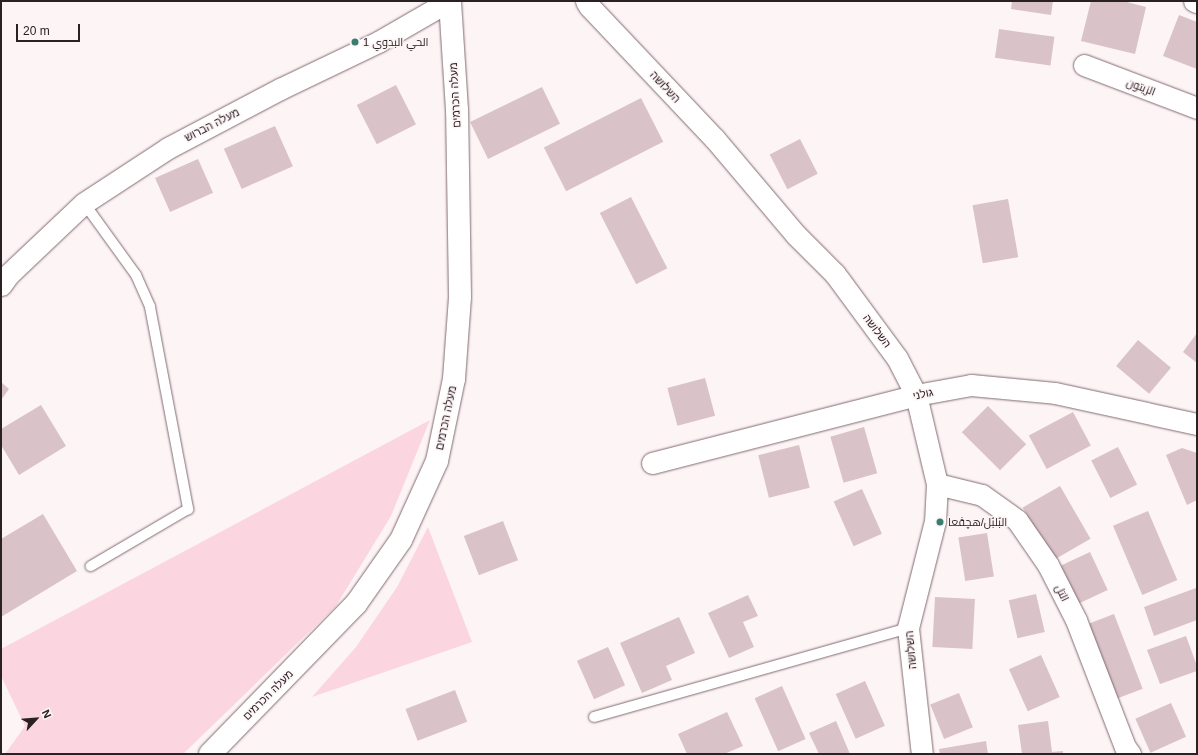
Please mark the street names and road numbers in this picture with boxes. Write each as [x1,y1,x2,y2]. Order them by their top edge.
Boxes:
street label: מעלה הכרמים [447,62,463,128]
street label: השלושה [647,68,683,106]
street label: الزيتون [1125,75,1157,99]
street label: מעלה הברוש [182,106,242,144]
street label: השלושה [860,312,894,350]
street label: מעלה הכרמים [433,385,459,451]
street label: גולני [912,385,934,403]
street label: التل [1052,583,1072,603]
street label: השלושה [903,630,919,670]
street label: מעלה הכרמים [240,667,296,723]

